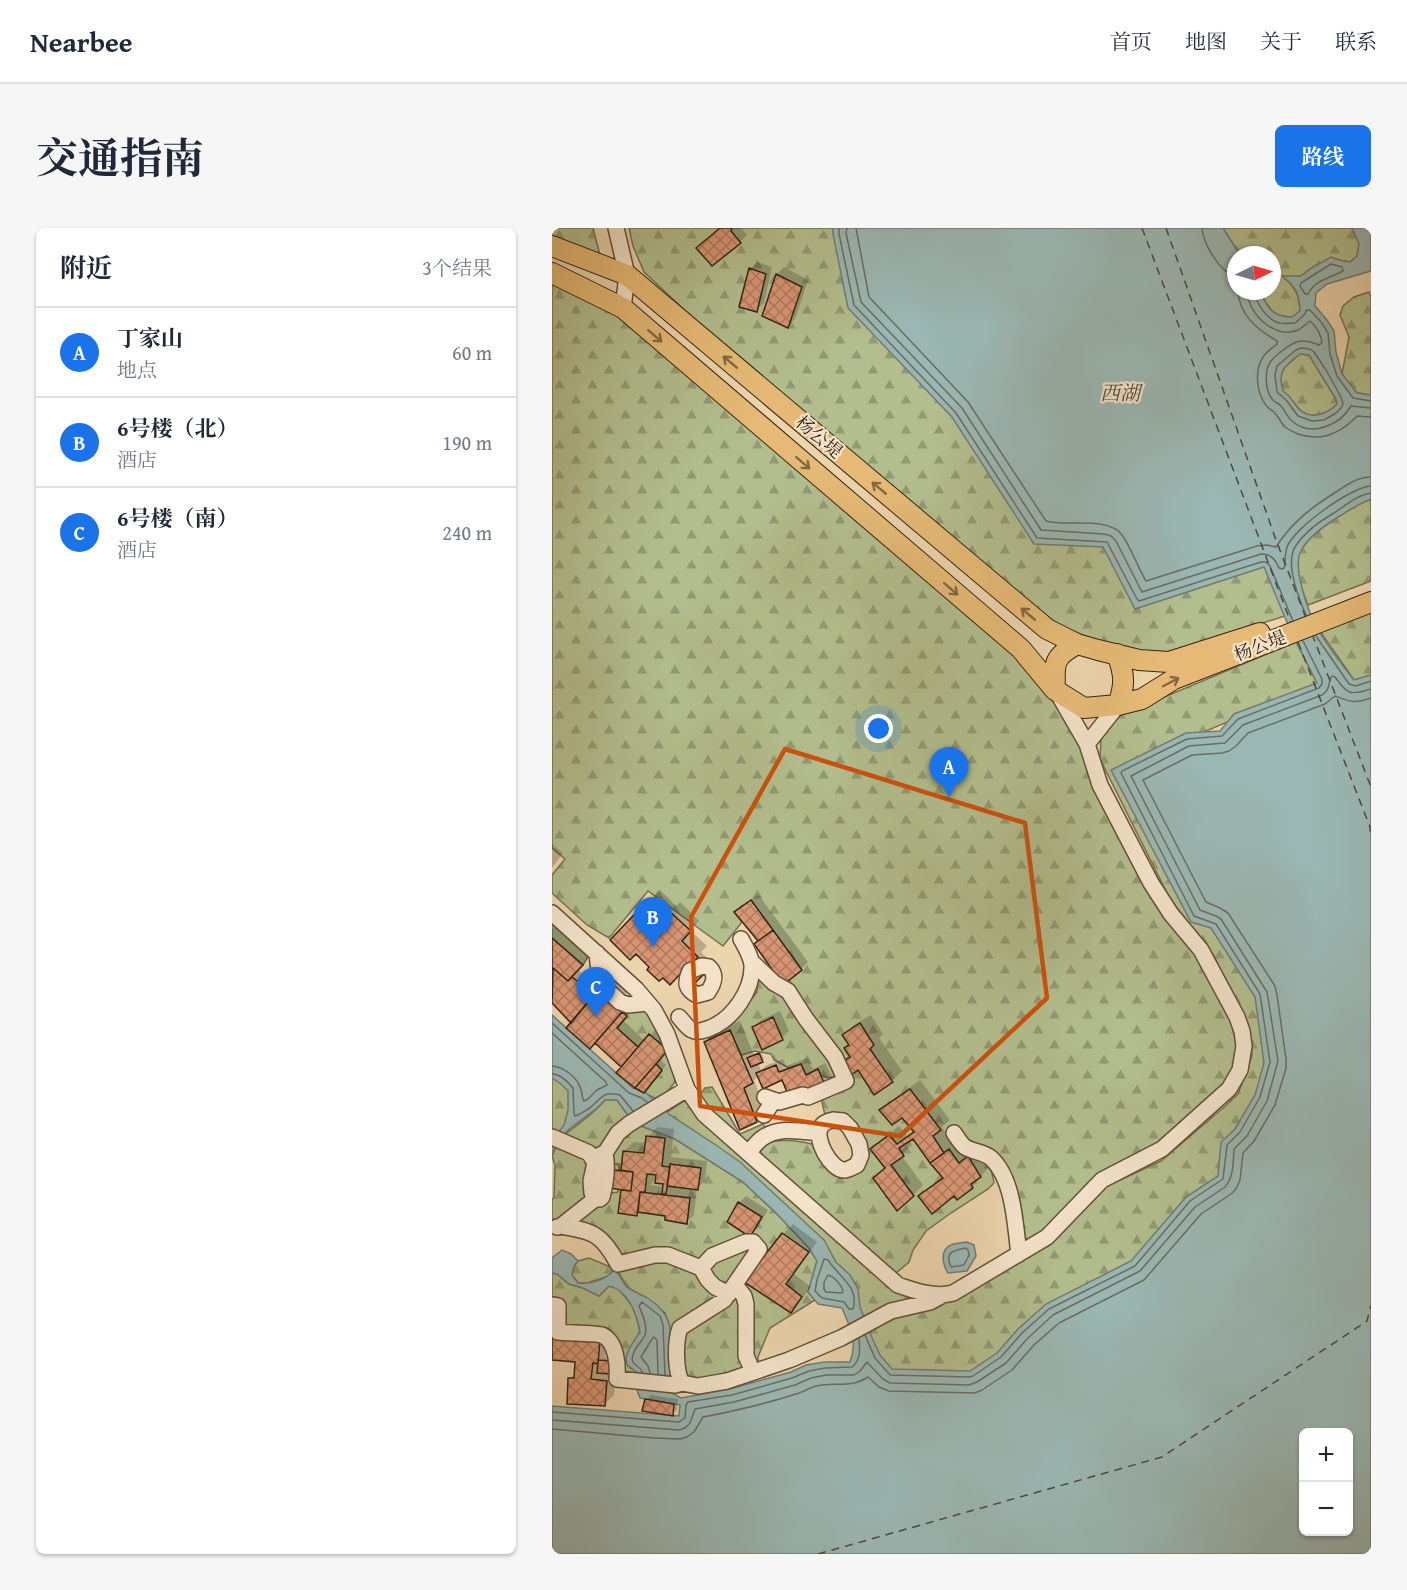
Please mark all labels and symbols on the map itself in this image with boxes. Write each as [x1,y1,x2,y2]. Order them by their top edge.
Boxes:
north arrow [1227,246,1281,300]
one-way arrow [647,329,662,343]
one-way arrow [723,355,738,369]
water label: 西湖 [1100,378,1143,407]
street label: 杨公堤 [790,409,849,464]
one-way arrow [795,456,810,470]
one-way arrow [872,481,887,495]
one-way arrow [943,583,959,596]
one-way arrow [1020,607,1036,620]
street label: 杨公堤 [1230,623,1290,668]
one-way arrow [1162,676,1179,688]
your location [864,714,893,743]
pin: A [930,748,968,797]
pin: B [634,898,672,947]
pin: C [576,968,615,1017]

